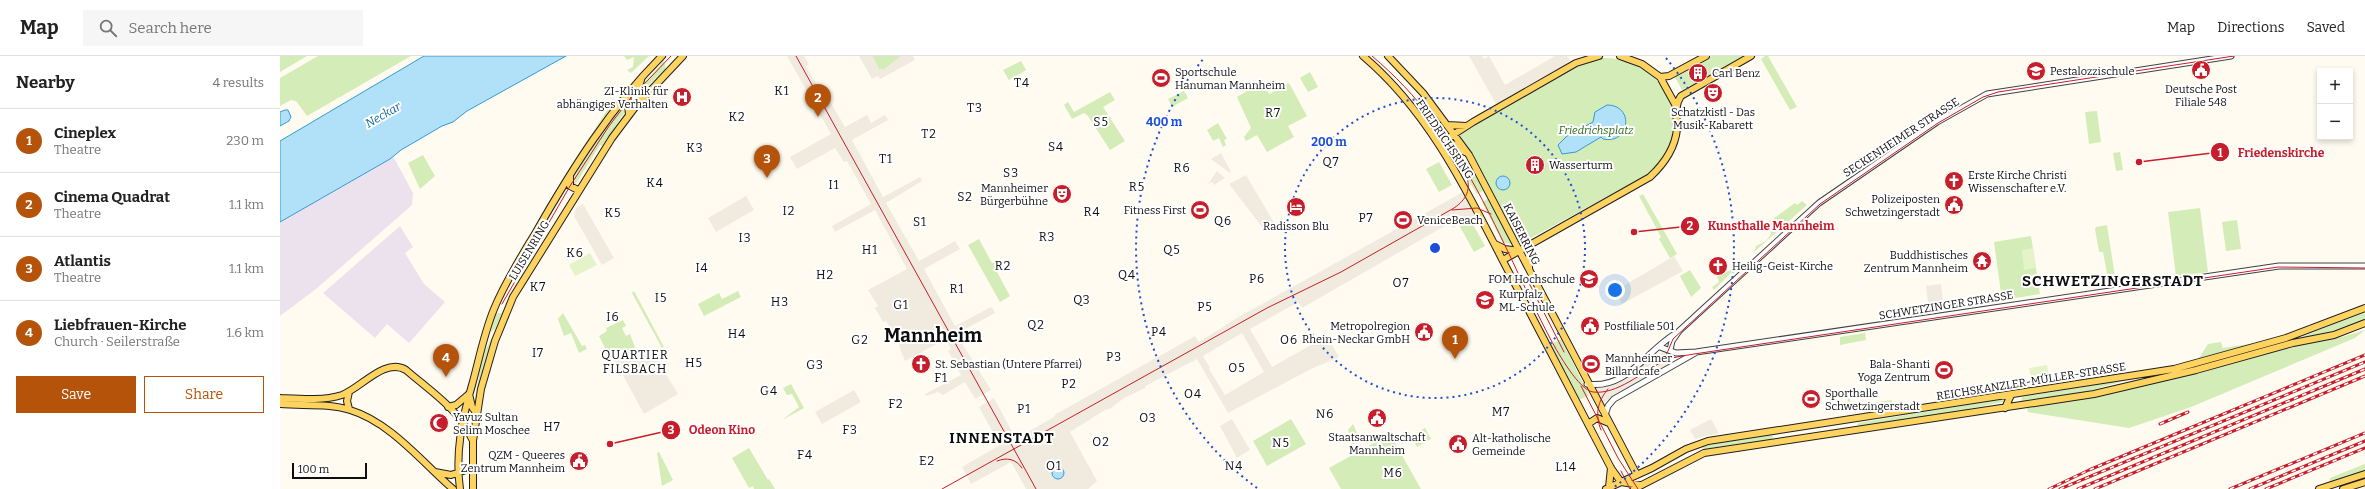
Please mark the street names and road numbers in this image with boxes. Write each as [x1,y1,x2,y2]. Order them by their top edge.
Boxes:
street label: SECKENHEIMER STRASSE [1841,95,1962,180]
street label: FRIEDRICHSRING [1413,97,1476,181]
street label: KAISERRING [1500,201,1543,267]
street label: LUISENRING [507,218,552,282]
street label: SCHWETZINGER STRASSE [1878,288,2014,323]
street label: REICHSKANZLER-MÜLLER-STRASSE [1935,360,2127,403]

